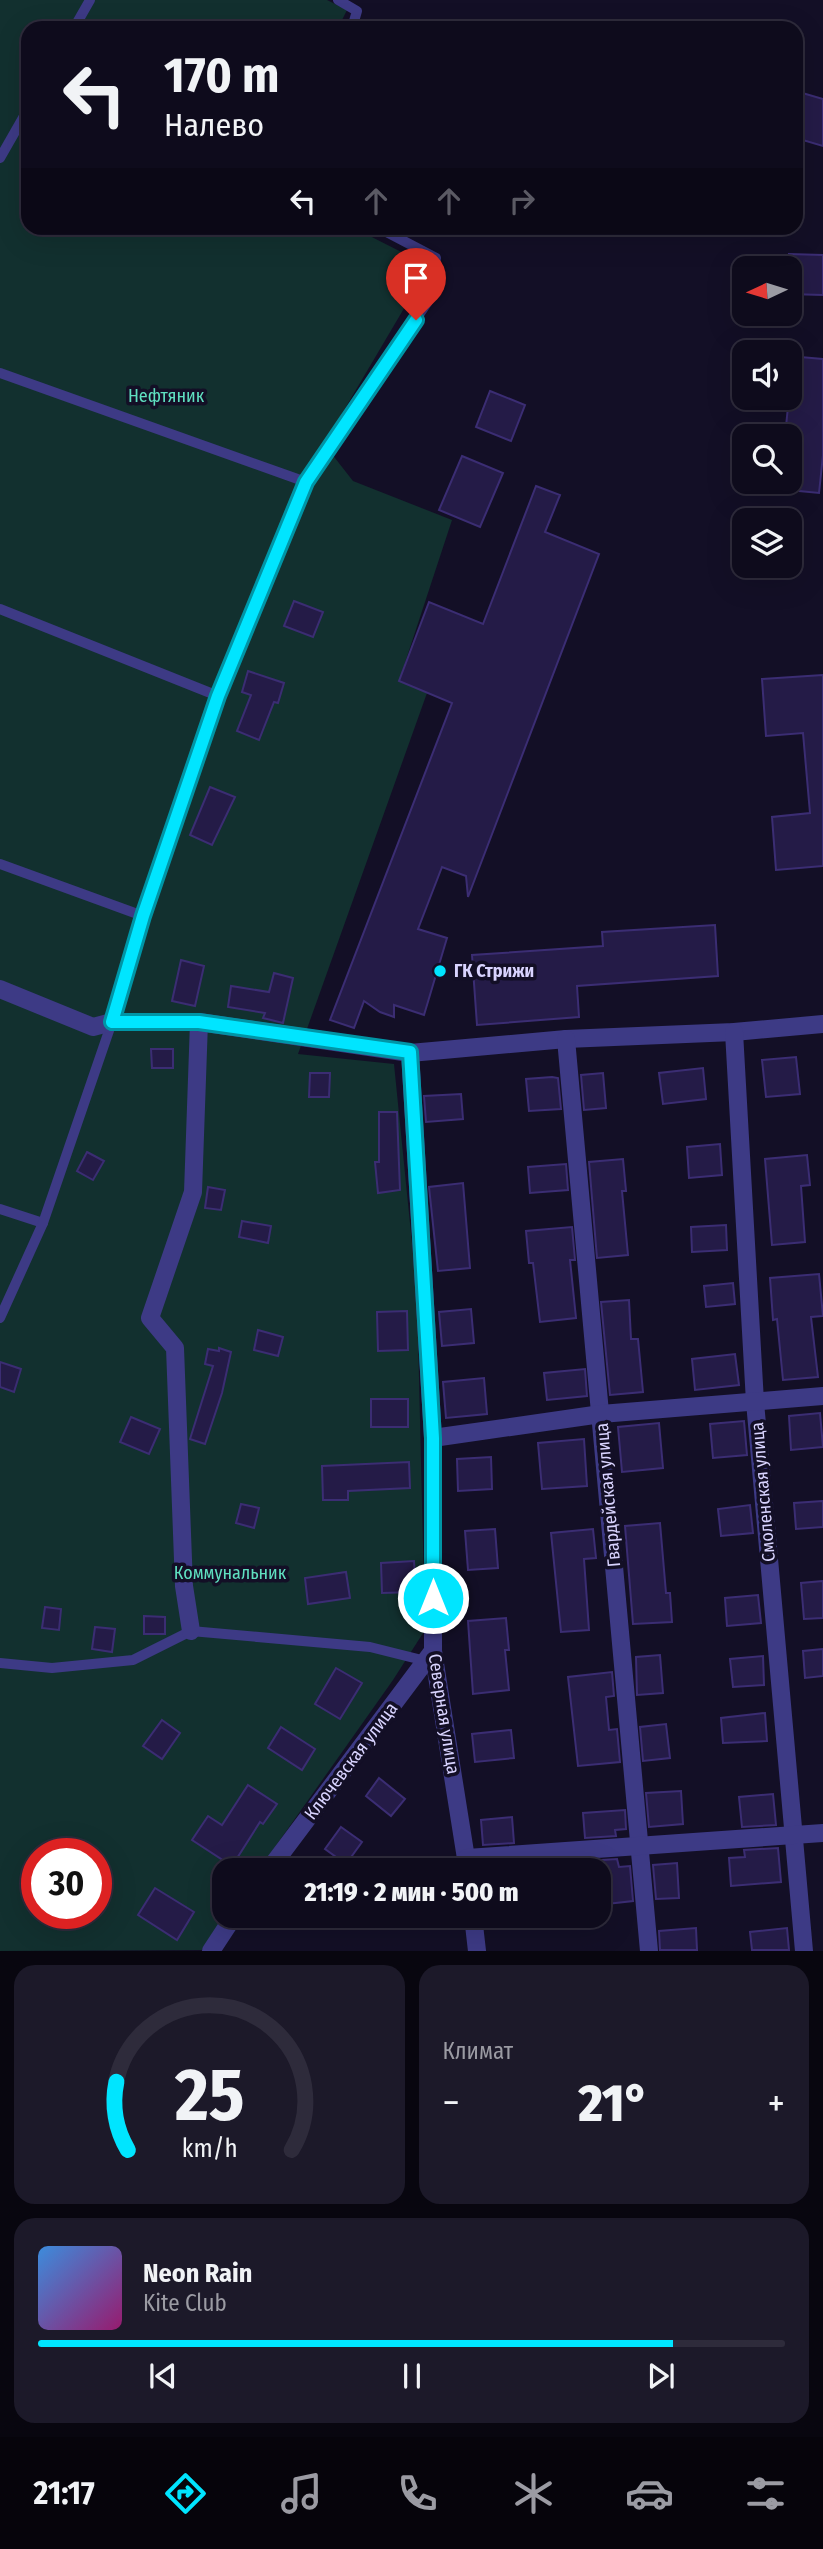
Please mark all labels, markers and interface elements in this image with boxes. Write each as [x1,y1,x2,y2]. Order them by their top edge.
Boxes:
text: 170 m [164,46,280,105]
icon: left [49,49,140,140]
text: Налево [164,106,264,144]
icon: left [284,182,322,220]
icon: ahead [357,182,395,220]
icon: ahead [430,182,468,220]
icon: right [503,182,541,220]
pin [386,248,446,320]
north arrow [732,256,802,326]
map controls [732,256,802,578]
icon: arrive [397,259,435,297]
button: sound [732,340,802,410]
park label: Нефтяник [128,385,205,407]
button: search [732,424,802,494]
button: layers [732,508,802,578]
place label: ГК Стрижи [454,960,534,982]
marker: ГК Стрижи [432,963,448,979]
street label: Смоленская улица [746,1421,780,1563]
street label: Гвардейская улица [591,1422,625,1568]
position arrow [396,1561,470,1635]
park label: Коммунальник [174,1562,287,1584]
street label: Северная улица [424,1652,464,1776]
street label: Ключевская улица [300,1698,402,1824]
speed limit sign: 30 [21,1838,112,1929]
text: 21:19 · 2 мин · 500 m [305,1877,518,1908]
text: Климат [443,2037,513,2065]
text: 25 [174,2053,244,2140]
text: 21° [578,2072,649,2135]
text: − [443,2080,460,2126]
text: + [768,2080,785,2126]
text: km/h [181,2134,237,2164]
text: Neon Rain [143,2258,252,2289]
text: Kite Club [143,2289,227,2317]
icon: previous [144,2357,182,2395]
icon: pause [393,2357,431,2395]
icon: next [642,2357,680,2395]
icon: directions [161,2469,210,2518]
icon: music [277,2469,326,2518]
icon: phone [393,2469,442,2518]
icon: climate [509,2469,558,2518]
icon: car [625,2469,674,2518]
icon: filters [741,2469,790,2518]
text: 21:17 [33,2474,95,2512]

